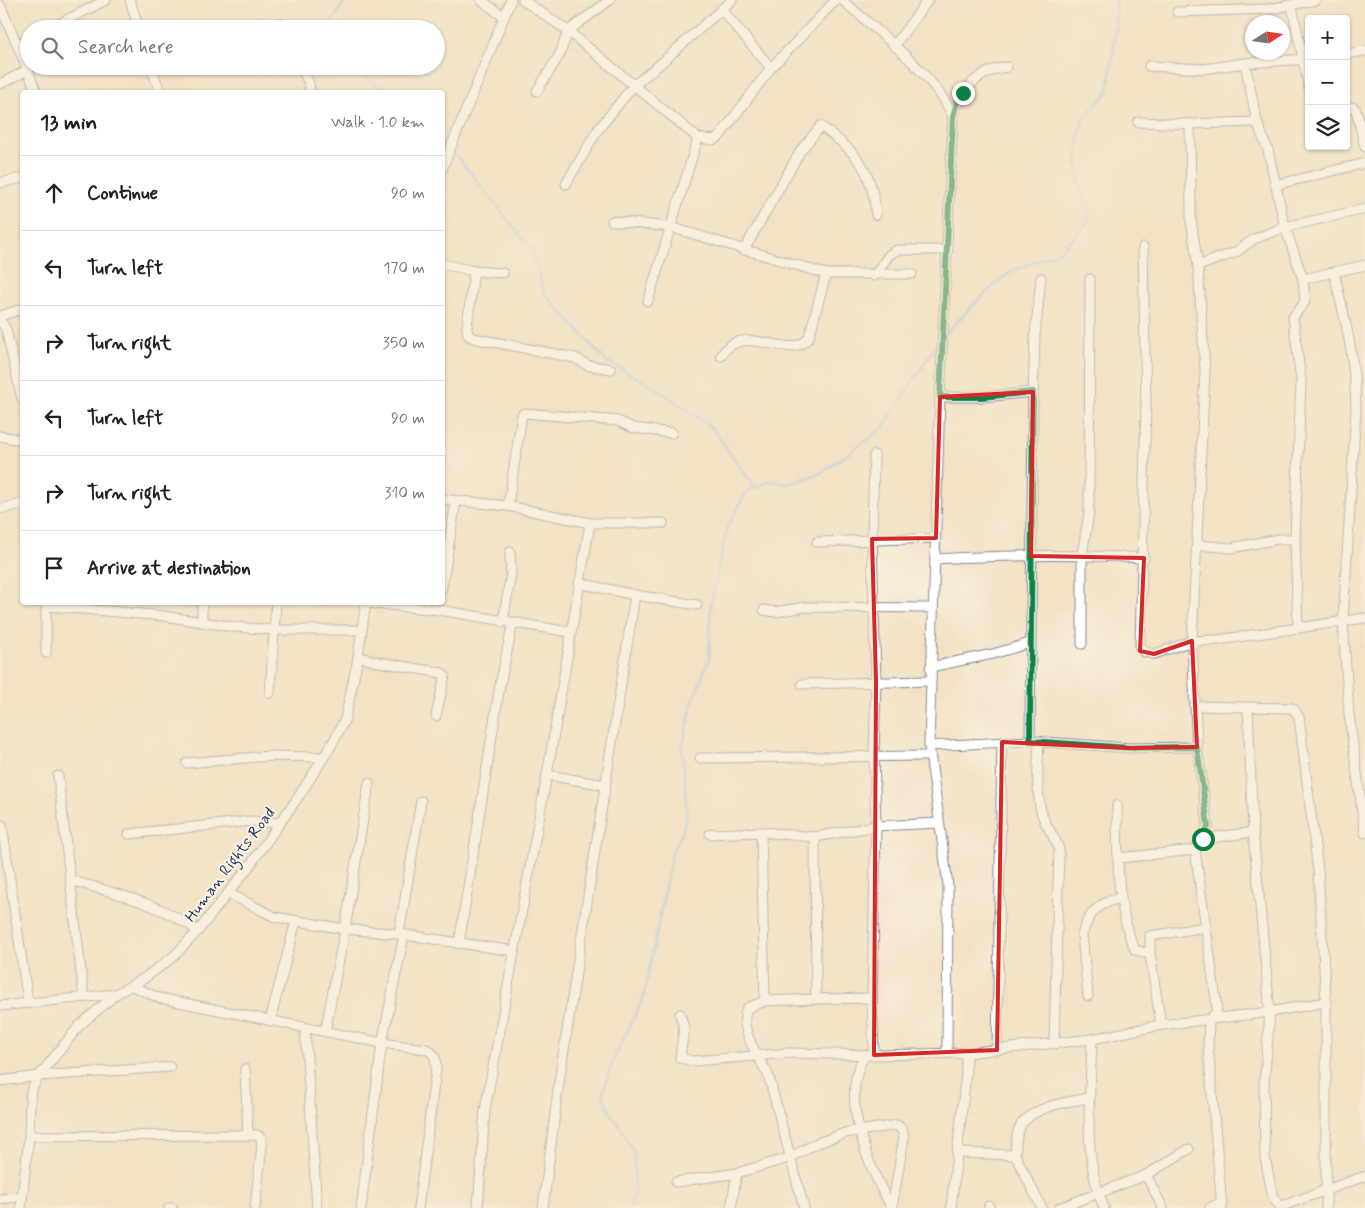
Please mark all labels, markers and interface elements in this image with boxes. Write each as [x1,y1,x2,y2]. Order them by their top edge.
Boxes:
north arrow [1245,15,1290,60]
map controls [1305,15,1350,150]
button: + [1305,15,1350,60]
search box [20,20,445,75]
icon: search [38,34,66,62]
text: Search here [78,35,174,60]
button: − [1305,60,1350,105]
route end [952,82,975,105]
button: layers [1305,105,1350,150]
text: 13 min [40,109,97,137]
text: Walk · 1.0 km [331,112,425,133]
icon: ahead [40,179,68,207]
text: Continue [87,181,158,206]
text: 90 m [391,183,425,204]
icon: left [40,254,68,282]
text: Turn left [87,256,163,281]
text: 170 m [383,258,425,279]
icon: right [40,329,68,357]
text: Turn right [87,331,171,356]
text: 350 m [383,333,425,354]
icon: left [40,404,68,432]
text: Turn left [87,406,163,431]
text: 90 m [391,408,425,429]
icon: right [40,479,68,507]
text: Turn right [87,481,171,506]
text: 310 m [384,483,425,504]
icon: arrive [40,554,68,582]
text: Arrive at destination [87,556,251,581]
street label: Human Rights Road [180,803,281,927]
route start [1192,828,1215,851]

